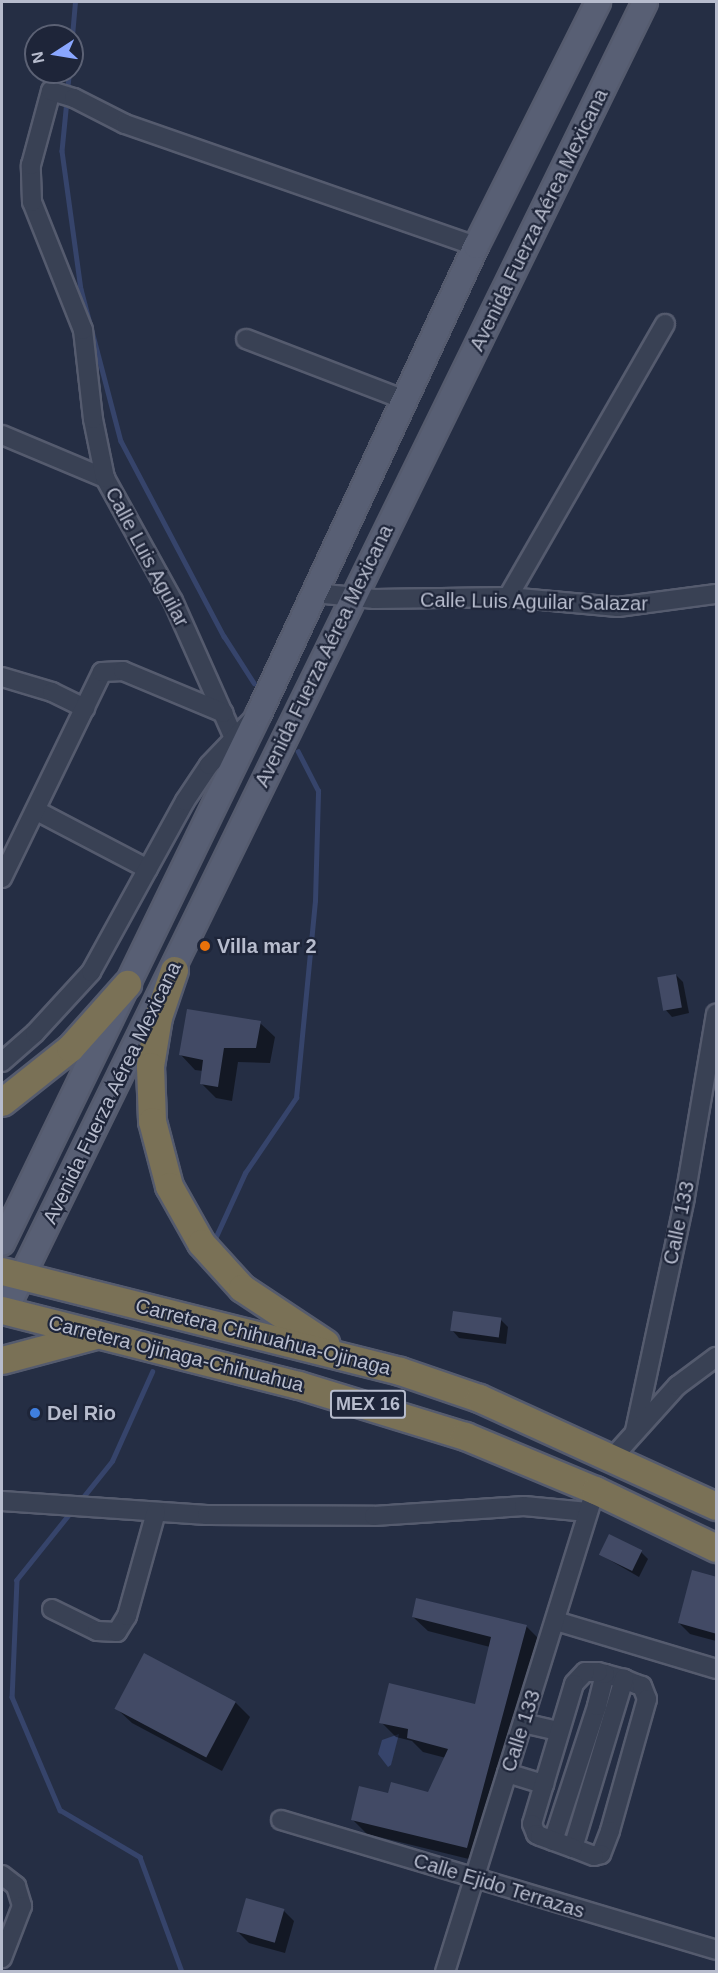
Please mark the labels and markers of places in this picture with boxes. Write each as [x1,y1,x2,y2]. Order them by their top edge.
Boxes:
place label: Villa mar 2 [217,934,317,958]
marker: Villa mar 2 [198,939,212,953]
place label: Del Rio [47,1401,116,1425]
marker: Del Rio [28,1406,42,1420]

